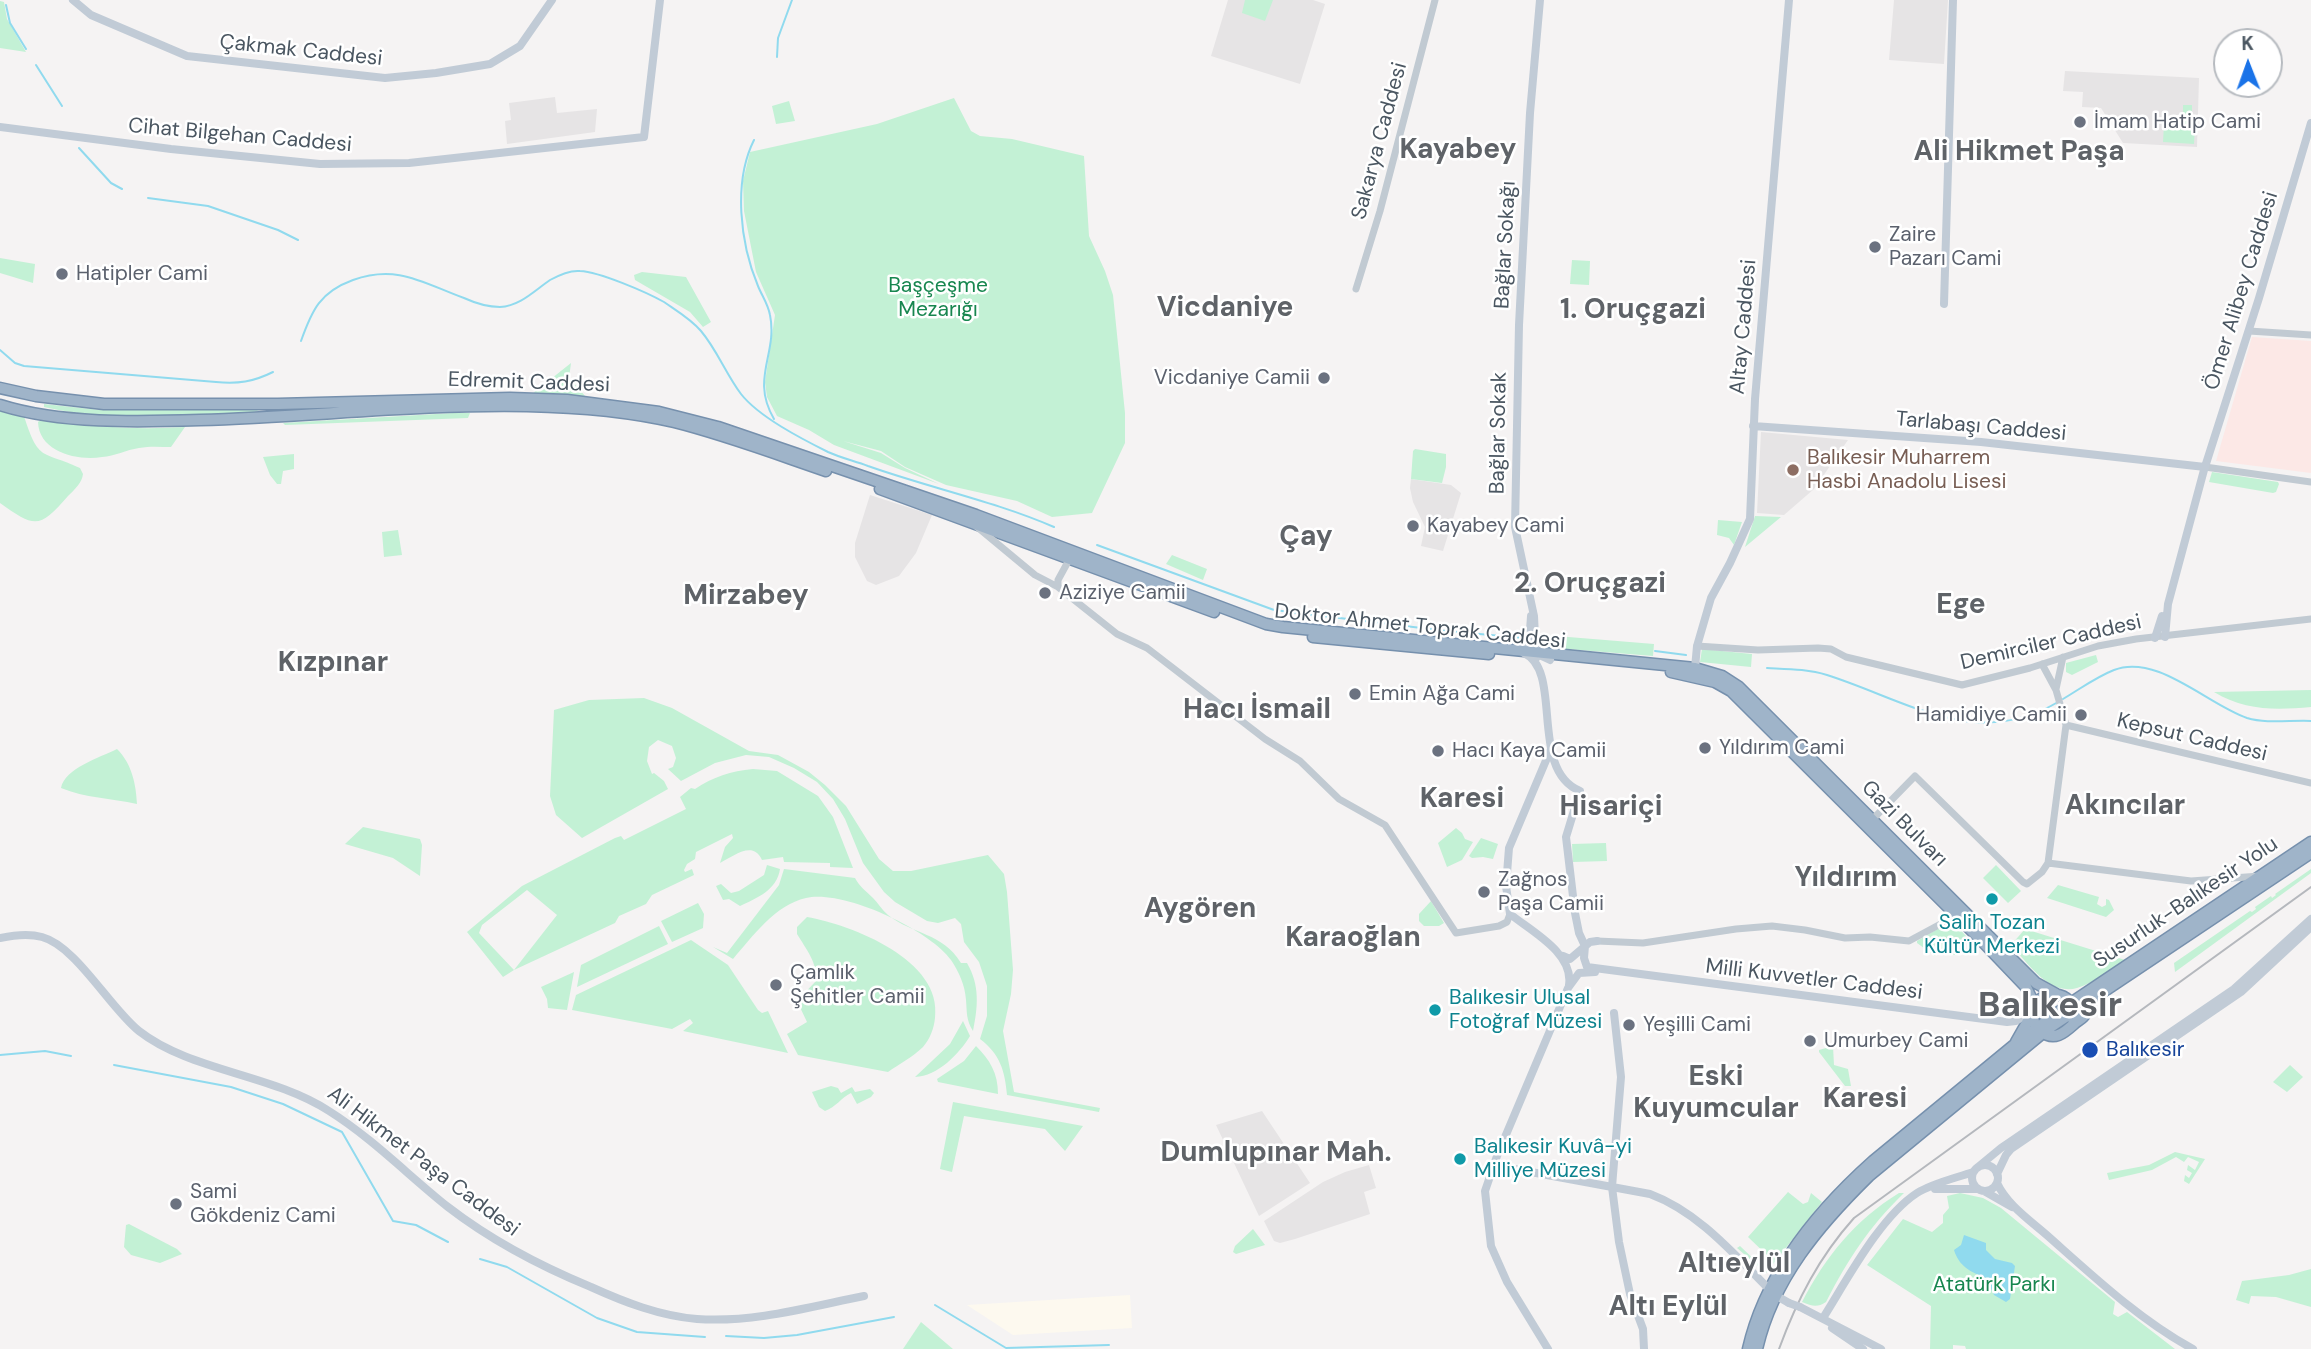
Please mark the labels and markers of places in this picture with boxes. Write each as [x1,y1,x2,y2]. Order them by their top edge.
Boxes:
place label: İmam Hatip Cami [2094,109,2261,135]
marker: İmam Hatip Cami [2072,114,2088,130]
place label: Zaire Pazarı Cami [1889,222,2001,272]
marker: Zaire Pazarı Cami [1867,239,1883,255]
place label: Hatipler Cami [76,261,208,287]
marker: Hatipler Cami [54,266,70,282]
place label: Vicdaniye Camii [1154,365,1310,391]
marker: Vicdaniye Camii [1316,370,1332,386]
place label: Balıkesir Muharrem Hasbi Anadolu Lisesi [1807,445,2007,495]
marker: Balıkesir Muharrem Hasbi Anadolu Lisesi [1785,462,1801,478]
place label: Kayabey Cami [1427,513,1565,539]
marker: Kayabey Cami [1405,518,1421,534]
place label: Aziziye Camii [1059,580,1186,606]
marker: Aziziye Camii [1037,585,1053,601]
place label: Emin Ağa Cami [1369,681,1515,707]
marker: Emin Ağa Cami [1347,686,1363,702]
place label: Hamidiye Camii [1916,702,2067,728]
marker: Hamidiye Camii [2073,707,2089,723]
place label: Yıldırım Cami [1719,735,1845,761]
place label: Hacı Kaya Camii [1452,738,1606,764]
marker: Yıldırım Cami [1697,740,1713,756]
marker: Hacı Kaya Camii [1430,743,1446,759]
place label: Zağnos Paşa Camii [1498,867,1604,917]
marker: Zağnos Paşa Camii [1476,884,1492,900]
marker: Salih Tozan Kültür Merkezi [1984,891,2000,907]
place label: Salih Tozan Kültür Merkezi [1924,910,2060,960]
place label: Çamlık Şehitler Camii [790,960,925,1010]
marker: Çamlık Şehitler Camii [768,977,784,993]
place label: Balıkesir Ulusal Fotoğraf Müzesi [1449,985,1602,1035]
marker: Balıkesir Ulusal Fotoğraf Müzesi [1427,1002,1443,1018]
place label: Yeşilli Cami [1643,1012,1751,1038]
marker: Yeşilli Cami [1621,1017,1637,1033]
place label: Umurbey Cami [1824,1028,1968,1054]
marker: Umurbey Cami [1802,1033,1818,1049]
place label: Balıkesir [2106,1037,2185,1063]
marker: Balıkesir [2080,1040,2100,1060]
place label: Balıkesir Kuvâ-yi Milliye Müzesi [1474,1134,1632,1184]
marker: Balıkesir Kuvâ-yi Milliye Müzesi [1452,1151,1468,1167]
place label: Sami Gökdeniz Cami [190,1179,336,1229]
marker: Sami Gökdeniz Cami [168,1196,184,1212]

